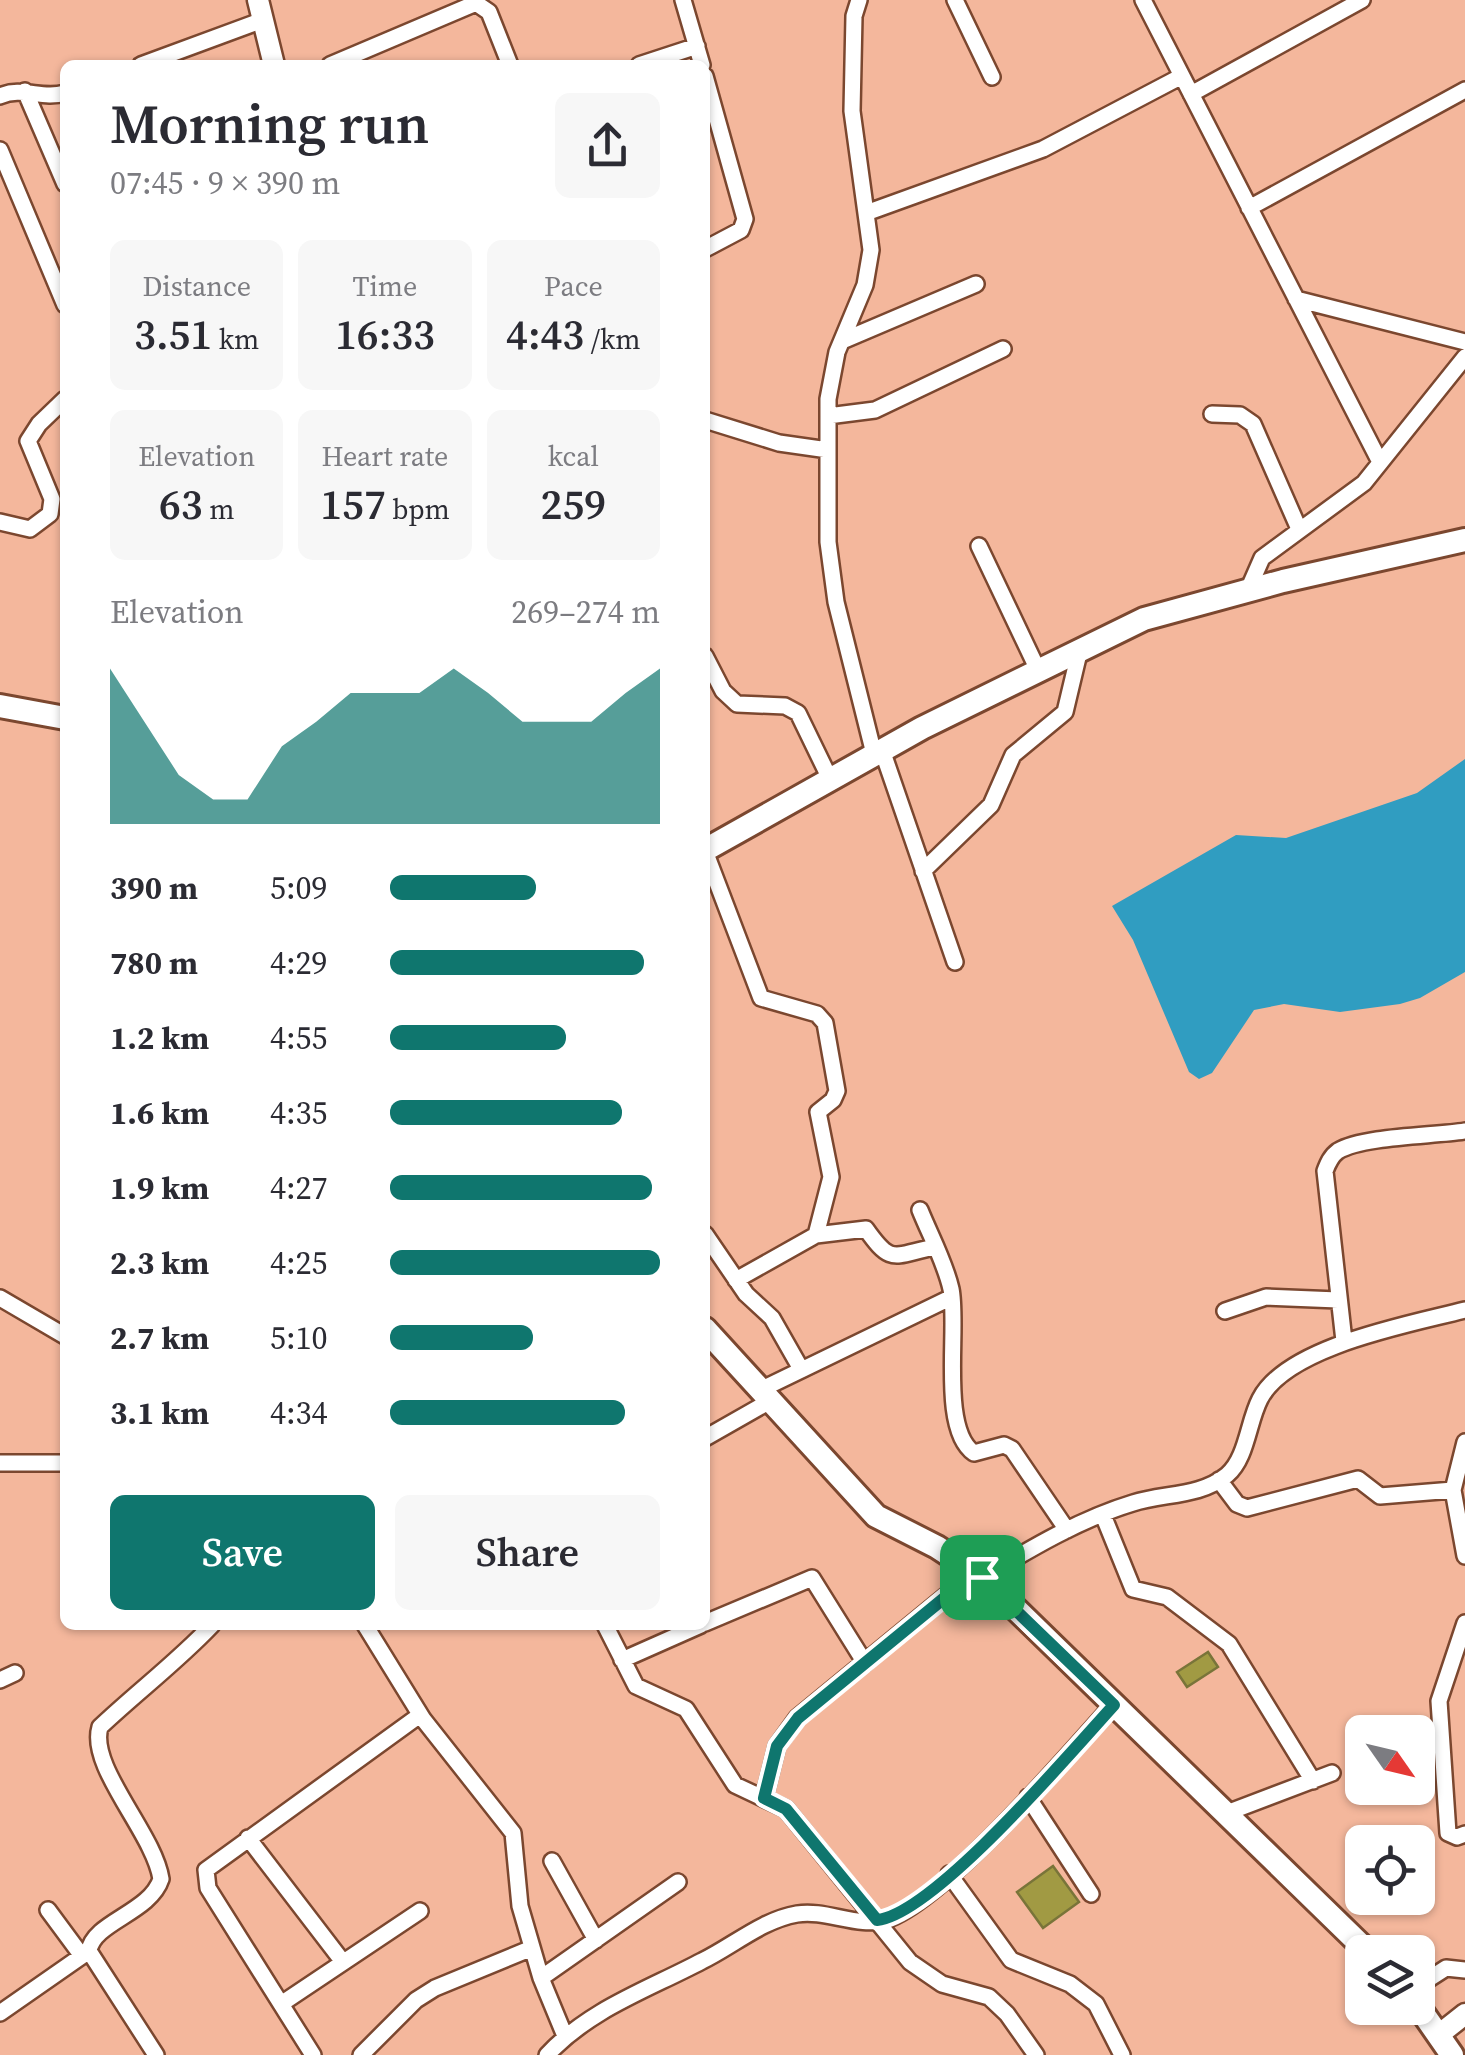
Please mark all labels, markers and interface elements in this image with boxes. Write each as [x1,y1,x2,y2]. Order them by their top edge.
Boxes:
text: Morning run [110,86,429,161]
button: share [555,93,660,198]
text: 07:45 · 9 × 390 m [110,161,340,205]
text: Distance [142,267,251,305]
text: Time [353,267,417,305]
text: Pace [544,267,603,305]
text: 3.51 [134,305,212,363]
text: 16:33 [335,305,435,363]
text: 4:43 [506,305,584,363]
text: km [212,320,259,358]
text: /km [584,320,641,358]
text: Elevation [138,437,255,475]
text: Heart rate [322,437,448,475]
text: kcal [548,437,599,475]
text: 63 [159,475,203,533]
text: 157 [320,475,386,533]
text: 259 [541,475,606,533]
text: m [203,490,234,528]
text: bpm [386,490,450,528]
text: Elevation [110,590,244,634]
text: 269–274 m [511,590,660,634]
text: 390 m [110,866,198,910]
text: 5:09 [270,866,328,910]
text: 780 m [110,941,198,985]
text: 4:29 [270,941,328,985]
text: 1.2 km [110,1016,209,1060]
text: 4:55 [270,1016,328,1060]
text: 1.6 km [110,1091,209,1135]
text: 4:35 [270,1091,328,1135]
text: 1.9 km [110,1166,209,1210]
text: 4:27 [270,1166,328,1210]
text: 2.3 km [110,1241,209,1285]
text: 4:25 [270,1241,328,1285]
text: 2.7 km [110,1316,209,1360]
text: 5:10 [270,1316,328,1360]
text: 3.1 km [110,1391,209,1435]
text: 4:34 [270,1391,328,1435]
button: Save [110,1495,375,1610]
button: Share [395,1495,660,1610]
pin [940,1535,1025,1620]
icon: arrive [955,1550,1010,1605]
north arrow [1345,1715,1435,1805]
map controls [1345,1715,1435,2025]
button: locate [1345,1825,1435,1915]
button: layers [1345,1935,1435,2025]

